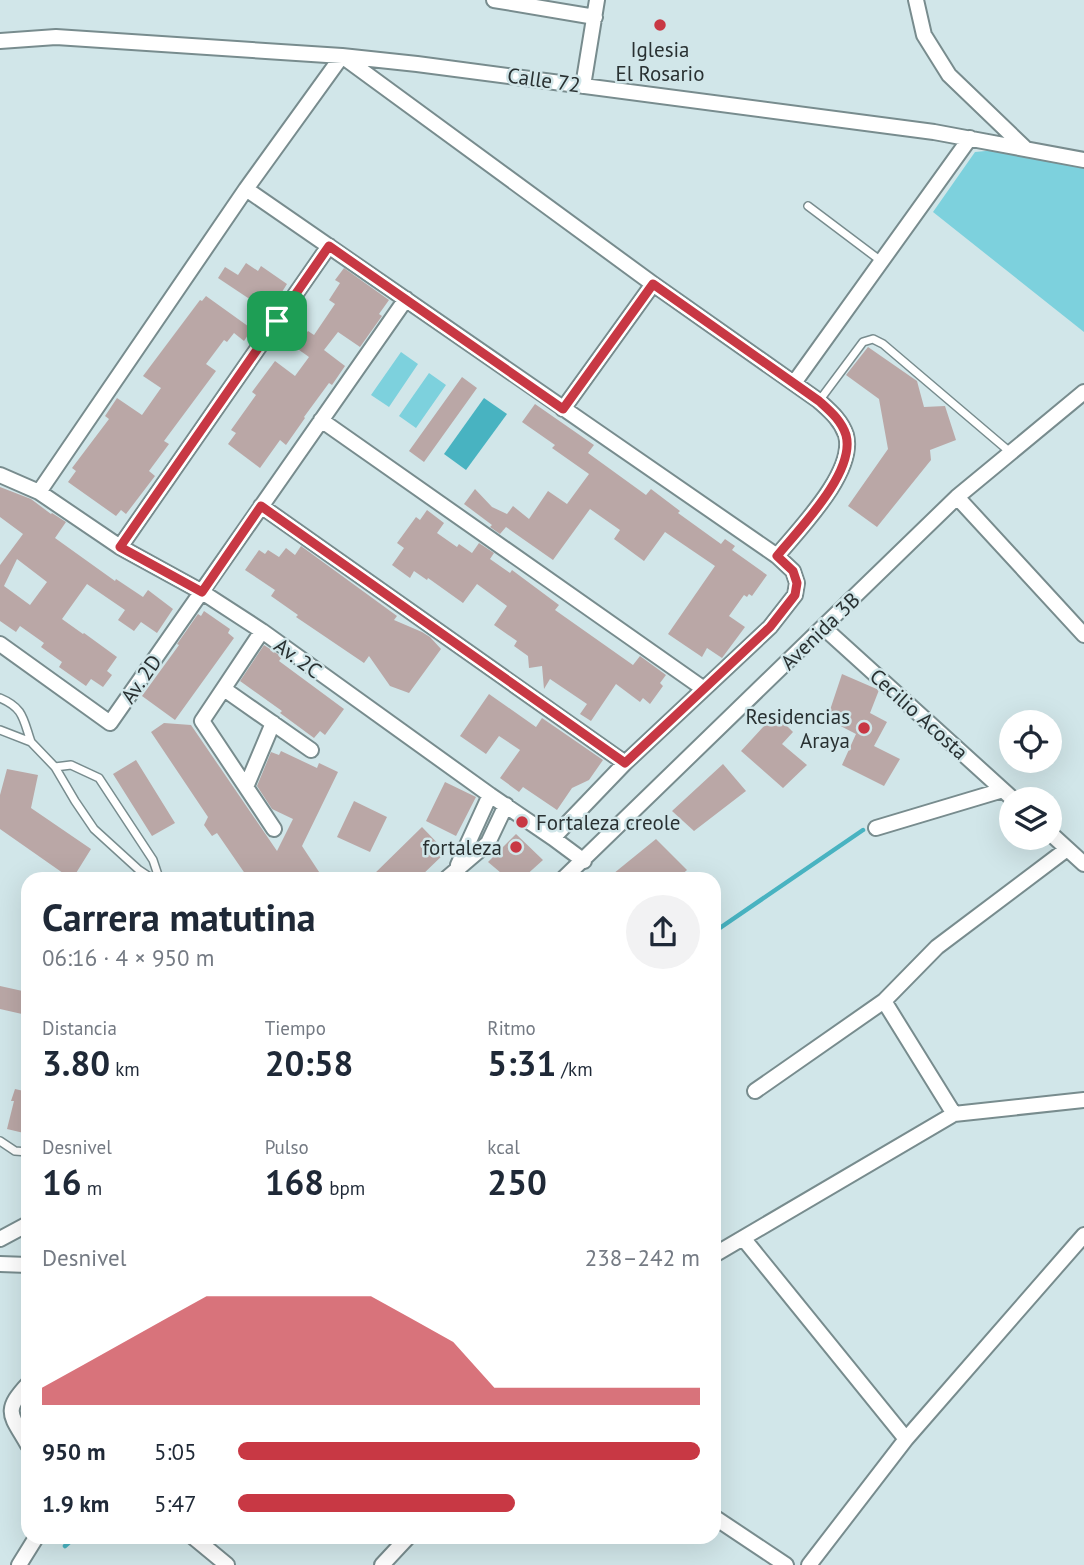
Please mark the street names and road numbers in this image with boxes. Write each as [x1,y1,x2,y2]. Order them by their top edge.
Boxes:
street label: Calle 72 [506,62,582,98]
street label: Avenida 3B [775,586,865,676]
street label: Av. 2C [269,632,327,684]
street label: Av. 2D [115,649,167,709]
street label: Cecilio Acosta [864,663,974,765]

